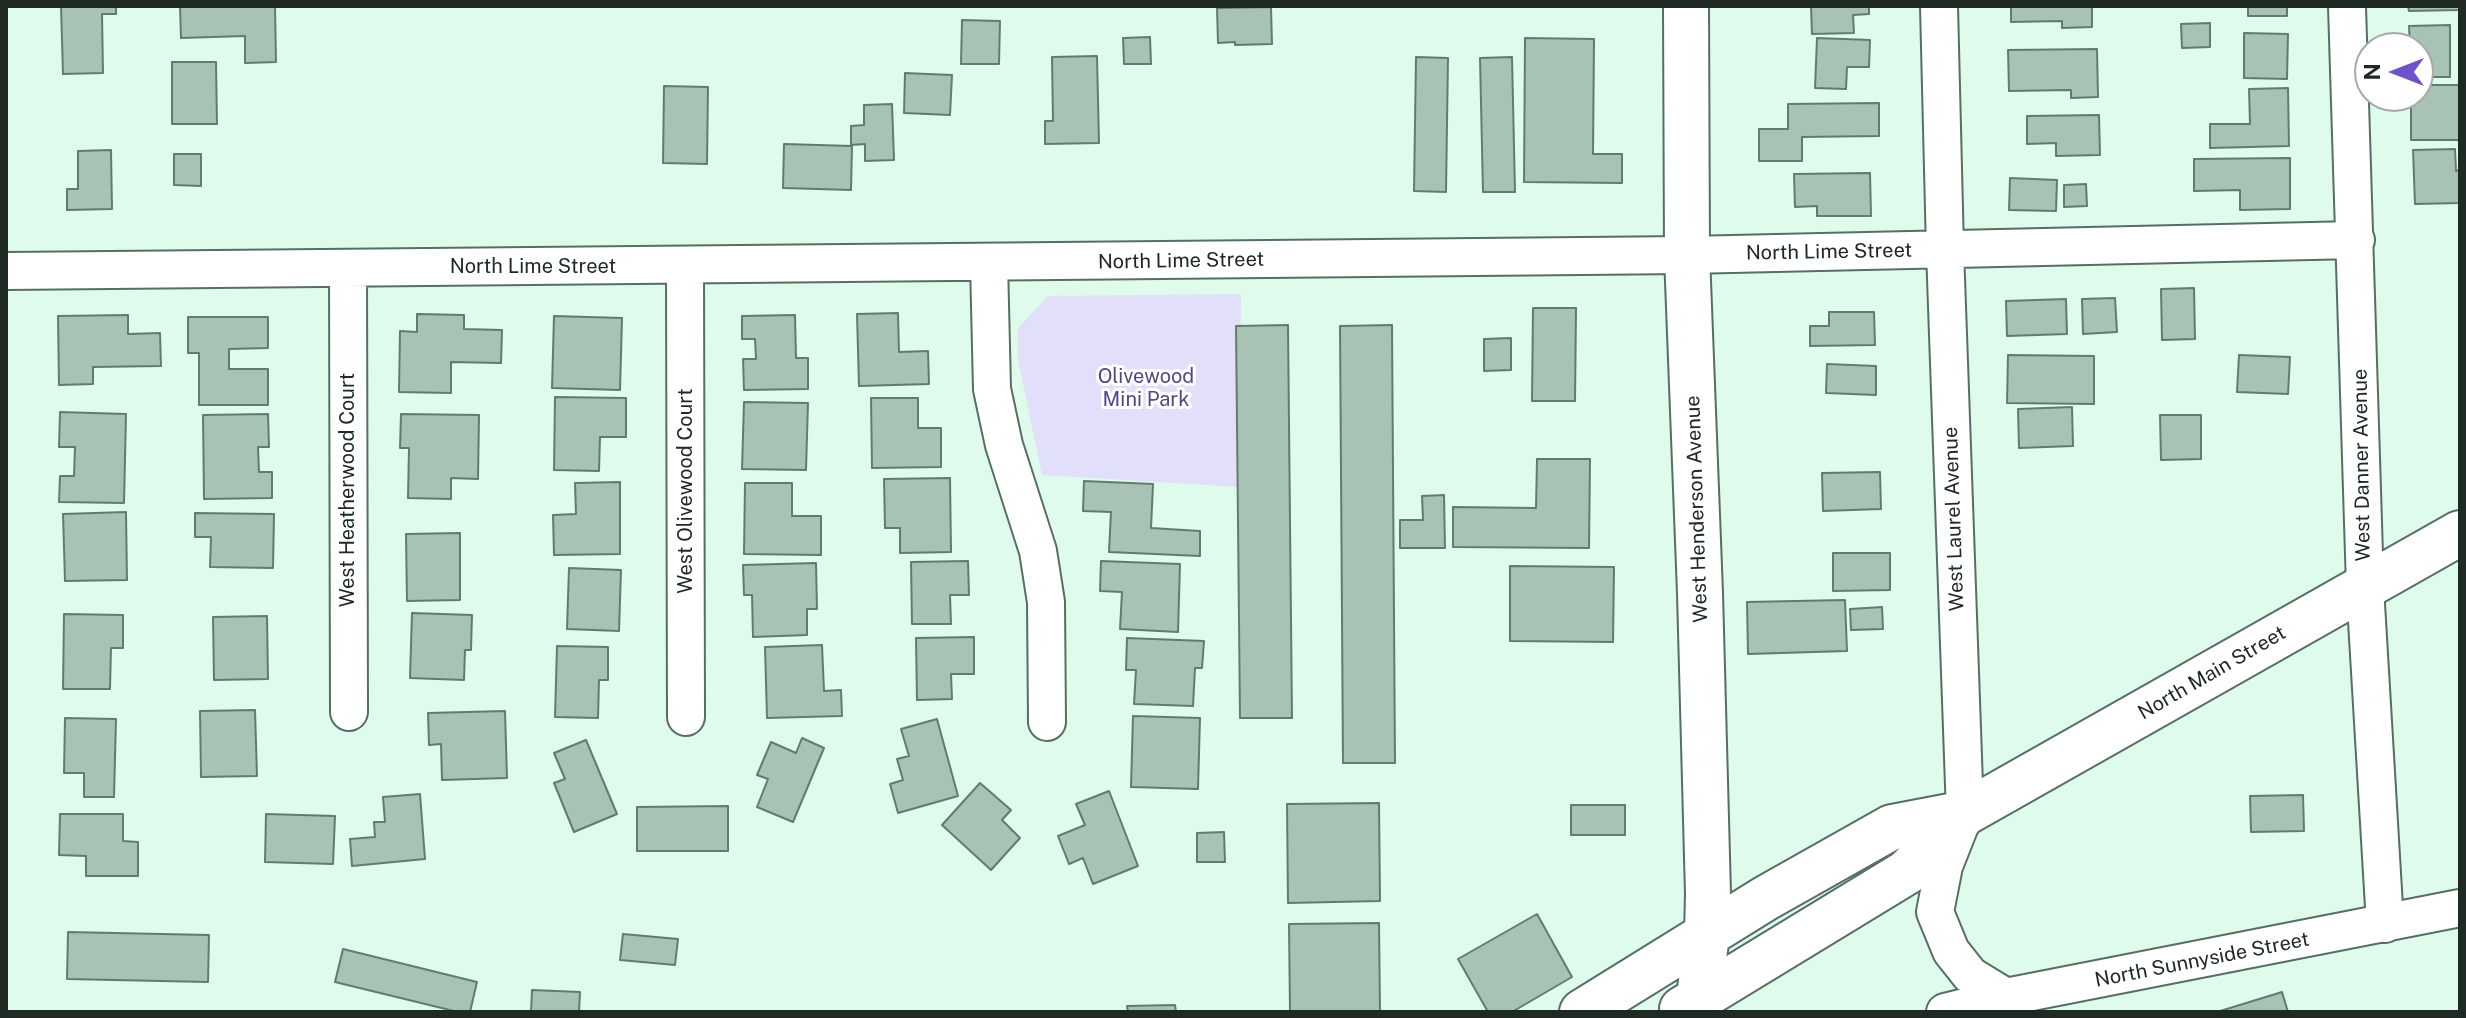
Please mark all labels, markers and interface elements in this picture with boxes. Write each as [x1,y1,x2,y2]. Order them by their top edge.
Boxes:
north arrow [2354,32,2434,112]
text: N [2359,63,2385,81]
street label: North Lime Street [1746,239,1912,265]
street label: North Lime Street [1098,248,1264,274]
street label: North Lime Street [450,255,616,279]
park label: Olivewood Mini Park [1098,365,1194,412]
street label: West Danner Avenue [2348,368,2376,562]
street label: West Heatherwood Court [336,373,360,607]
street label: West Olivewood Court [674,388,698,594]
street label: West Henderson Avenue [1681,395,1713,623]
street label: West Laurel Avenue [1939,426,1969,612]
street label: North Main Street [2134,621,2290,725]
street label: North Sunnyside Street [2093,927,2311,993]

